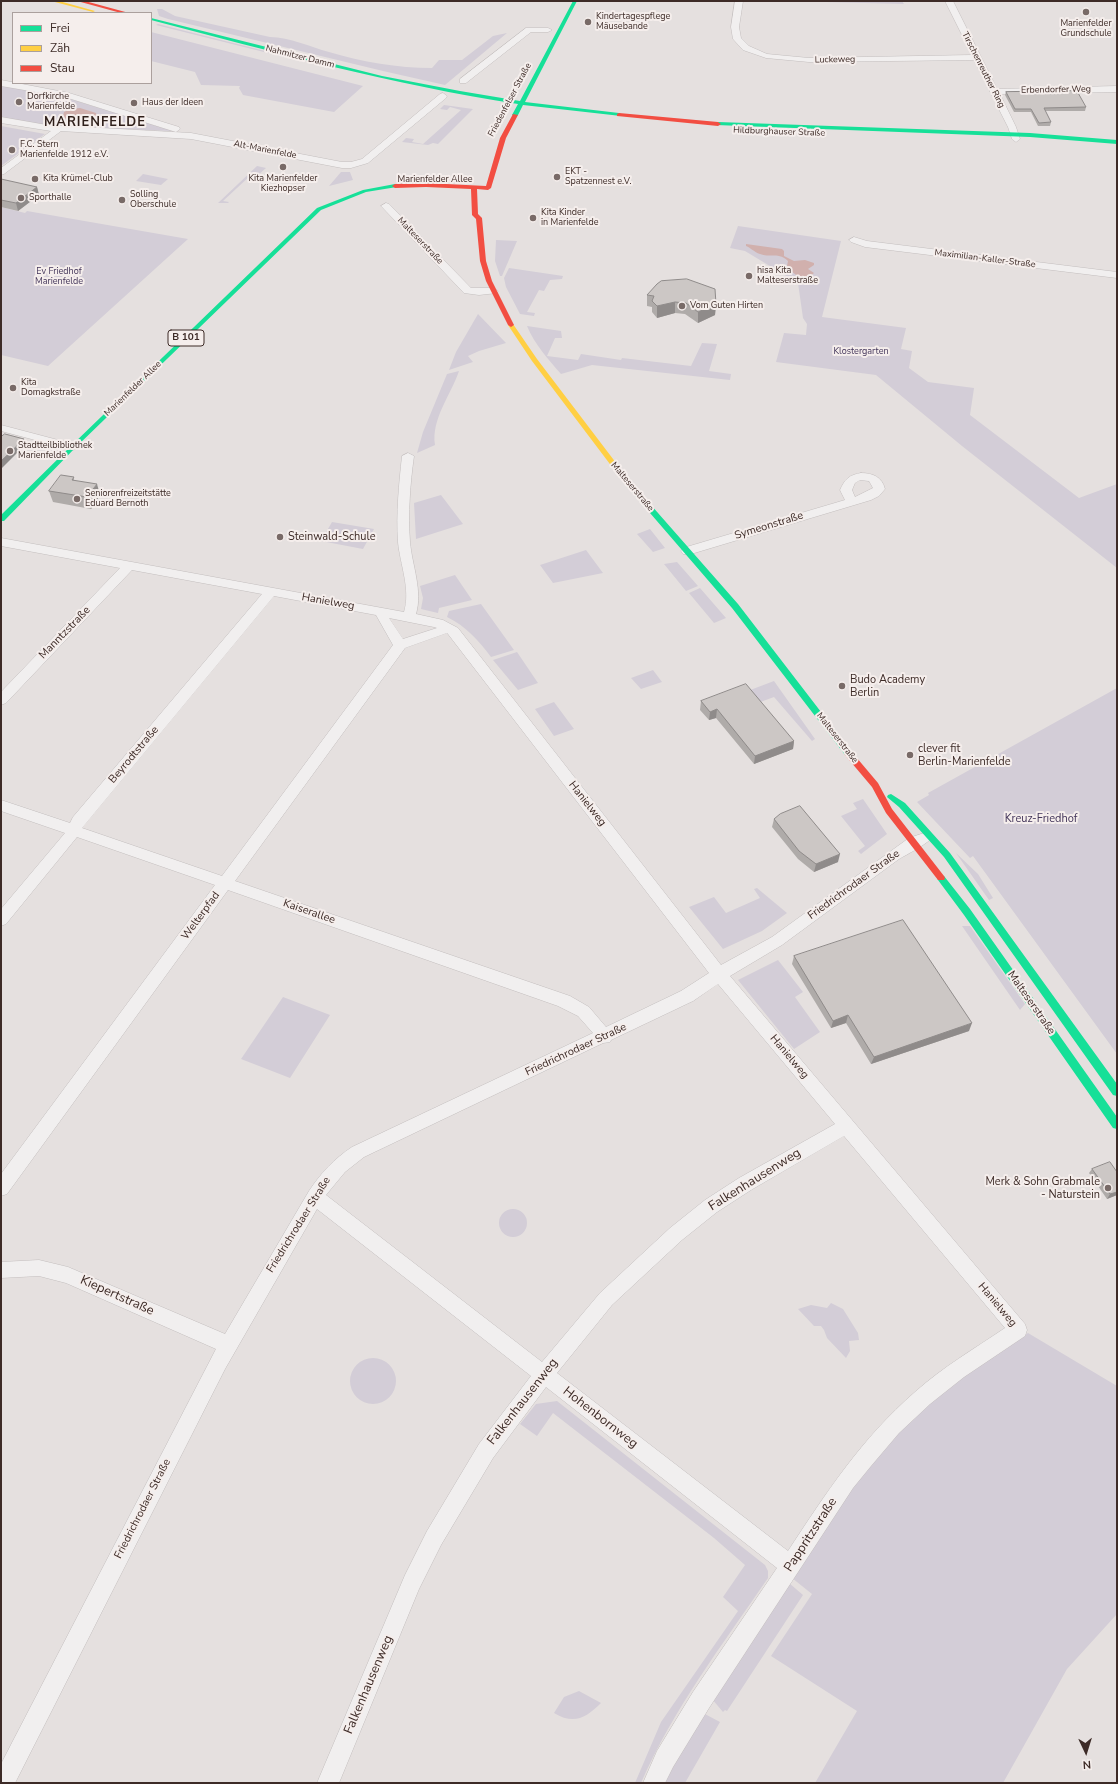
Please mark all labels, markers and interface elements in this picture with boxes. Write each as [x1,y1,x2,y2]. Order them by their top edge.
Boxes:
marker: Marienfelder Grundschule [1081,7,1091,17]
legend [12,12,152,84]
place label: Kindertagespflege Mäusebande [596,12,670,33]
marker: Kindertagespflege Mäusebande [583,17,593,27]
place label: Marienfelder Grundschule [1060,19,1112,40]
text: Frei [50,20,70,36]
street label: Tirschenreuther Ring [959,30,1007,110]
text: Zäh [50,40,70,56]
street label: Nahmitzer Damm [264,43,336,71]
street label: Luckeweg [815,54,855,66]
text: Stau [50,60,75,76]
street label: Friedenfelser Straße [486,61,534,139]
street label: Erbendorfer Weg [1021,84,1091,96]
place label: Dorfkirche Marienfelde [27,92,75,113]
marker: Dorfkirche Marienfelde [14,97,24,107]
marker: Haus der Ideen [129,98,139,108]
place label: Haus der Ideen [142,98,203,108]
district label: MARIENFELDE [44,115,146,131]
street label: Hildburghauser Straße [733,125,825,139]
street label: Alt-Marienfelde [233,139,297,161]
place label: F.C. Stern Marienfelde 1912 e.V. [20,140,108,161]
marker: F.C. Stern Marienfelde 1912 e.V. [7,145,17,155]
marker: Kita Marienfelder Kiezhopser [278,162,288,172]
place label: EKT - Spatzennest e.V. [565,167,631,188]
marker: EKT - Spatzennest e.V. [552,172,562,182]
marker: Kita Krümel-Club [30,174,40,184]
place label: Kita Krümel-Club [43,174,113,184]
place label: Kita Marienfelder Kiezhopser [248,174,318,195]
street label: Marienfelder Allee [398,175,472,185]
place label: Solling Oberschule [130,190,176,211]
marker: Sporthalle [16,193,26,203]
place label: Sporthalle [29,193,71,203]
marker: Solling Oberschule [117,195,127,205]
place label: Kita Kinder in Marienfelde [541,208,599,229]
marker: Kita Kinder in Marienfelde [528,213,538,223]
street label: Malteserstraße [395,215,445,267]
street label: Maximilian-Kaller-Straße [934,247,1036,271]
place label: hisa Kita Malteserstraße [757,266,818,287]
park label: Ev Friedhof Marienfelde [35,267,83,288]
marker: hisa Kita Malteserstraße [744,271,754,281]
marker: Vom Guten Hirten [677,301,687,311]
place label: Vom Guten Hirten [690,301,763,311]
road number: B 101 [168,330,204,346]
park label: Klostergarten [833,347,889,357]
street label: Marienfelder Allee [102,359,164,419]
place label: Kita Domagkstraße [21,378,81,399]
marker: Kita Domagkstraße [8,383,18,393]
place label: Stadtteilbibliothek Marienfelde [18,441,92,462]
marker: Stadtteilbibliothek Marienfelde [5,446,15,456]
street label: Malteserstraße [608,460,656,514]
place label: Seniorenfreizeitstätte Eduard Bernoth [85,489,171,510]
marker: Seniorenfreizeitstätte Eduard Bernoth [72,494,82,504]
street label: Symeonstraße [733,509,805,543]
place label: Steinwald-Schule [288,530,375,544]
marker: Steinwald-Schule [275,532,285,542]
street label: Hanielweg [301,591,355,613]
street label: Manntzstraße [37,604,93,662]
place label: Budo Academy Berlin [850,673,925,699]
marker: Budo Academy Berlin [837,681,847,691]
street label: Malteserstraße [814,711,860,765]
street label: Beyrodtstraße [106,724,162,786]
place label: clever fit Berlin-Marienfelde [918,742,1011,768]
marker: clever fit Berlin-Marienfelde [905,750,915,760]
street label: Hanielweg [565,779,609,829]
park label: Kreuz-Friedhof [1005,812,1077,826]
street label: Friedrichrodaer Straße [806,847,902,923]
street label: Welterpfad [179,889,223,943]
street label: Kaiserallee [281,897,337,927]
street label: Malteserstraße [1004,969,1058,1037]
street label: Friedrichrodaer Straße [523,1021,629,1079]
street label: Hanielweg [767,1032,811,1082]
street label: Falkenhausenweg [706,1145,804,1215]
street label: Friedrichrodaer Straße [264,1175,334,1275]
place label: Merk & Sohn Grabmale - Naturstein [985,1175,1100,1201]
marker: Merk & Sohn Grabmale - Naturstein [1103,1183,1113,1193]
street label: Kiepertstraße [78,1273,156,1319]
street label: Hanielweg [975,1280,1019,1330]
street label: Falkenhausenweg [484,1356,562,1448]
street label: Hohenbornweg [559,1384,641,1452]
street label: Friedrichrodaer Straße [112,1457,174,1561]
street label: Pappritzstraße [781,1495,841,1575]
street label: Falkenhausenweg [341,1633,397,1737]
north arrow [1066,1732,1106,1772]
text: N [1082,1757,1092,1772]

